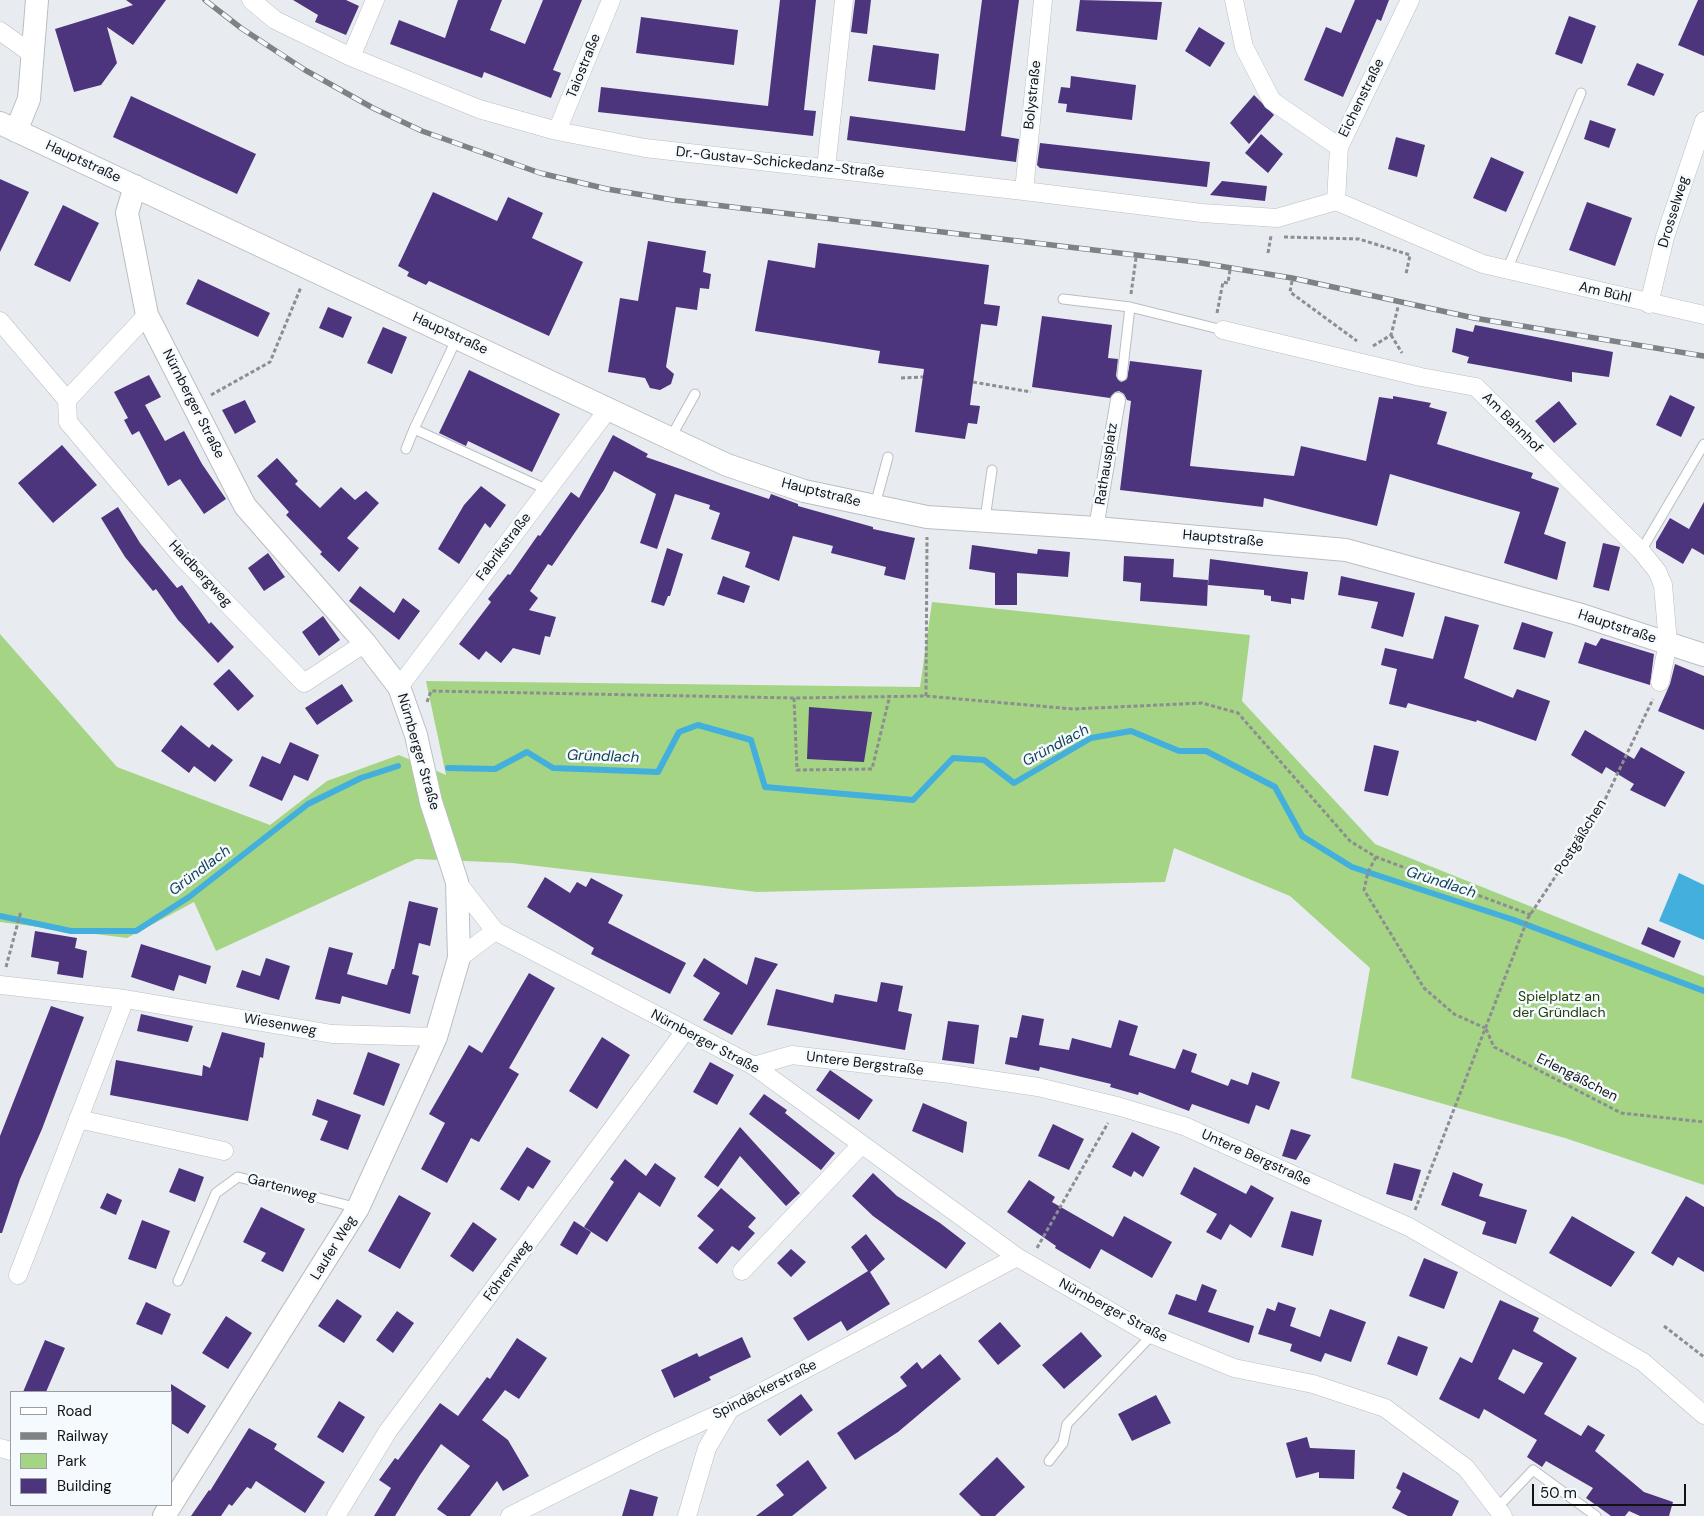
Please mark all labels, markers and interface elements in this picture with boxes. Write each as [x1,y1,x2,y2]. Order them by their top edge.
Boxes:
street label: Taiostraße [563,31,605,101]
street label: Eichenstraße [1336,56,1388,140]
street label: Bolystraße [1021,60,1045,130]
street label: Hauptstraße [43,137,123,187]
street label: Dr.-Gustav-Schickedanz-Straße [675,144,885,182]
street label: Drosselweg [1655,174,1693,250]
street label: Am Bühl [1577,279,1633,307]
street label: Hauptstraße [410,309,490,359]
street label: Nürnberger Straße [158,347,228,461]
street label: Am Bahnhof [1478,389,1546,457]
street label: Rathausplatz [1092,422,1122,506]
street label: Hauptstraße [780,475,862,511]
street label: Fabrikstraße [473,510,535,584]
street label: Hauptstraße [1182,527,1264,551]
street label: Haidbergweg [165,537,235,611]
street label: Hauptstraße [1576,606,1658,648]
street label: Nürnberger Straße [393,692,443,812]
water label: Gründlach [1020,721,1092,771]
water label: Gründlach [566,747,640,767]
street label: Postgäßchen [1551,797,1611,877]
water label: Gründlach [166,842,234,900]
water label: Gründlach [1404,863,1478,903]
park label: Spielplatz an der Gründlach [1512,989,1606,1022]
street label: Nürnberger Straße [648,1006,762,1078]
street label: Wiesenweg [242,1010,318,1040]
street label: Untere Bergstraße [805,1048,925,1080]
street label: Erlengäßchen [1534,1050,1620,1106]
street label: Untere Bergstraße [1199,1126,1313,1190]
street label: Gartenweg [246,1171,318,1205]
street label: Laufer Weg [308,1213,360,1283]
street label: Föhrenweg [480,1238,536,1304]
street label: Nürnberger Straße [1056,1275,1170,1347]
street label: Spindäckerstraße [710,1357,820,1423]
legend [10,1391,172,1506]
text: Road [57,1401,92,1421]
text: Railway [57,1426,108,1446]
text: Park [57,1451,87,1471]
scale bar [1534,1474,1688,1506]
text: Building [57,1476,112,1496]
text: 50 m [1540,1483,1577,1503]

